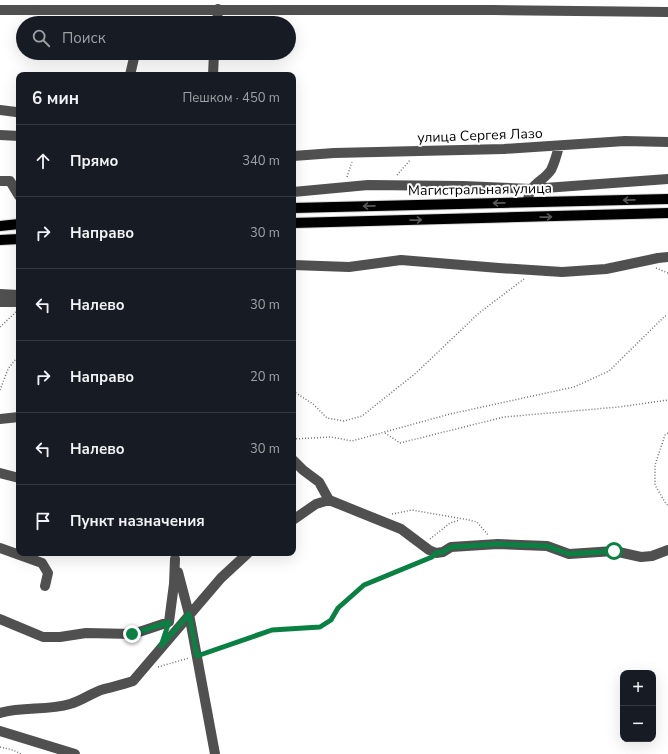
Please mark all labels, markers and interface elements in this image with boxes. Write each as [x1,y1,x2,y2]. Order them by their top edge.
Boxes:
search box [16,16,296,60]
icon: search [30,27,52,49]
text: Поиск [62,28,106,48]
text: 6 мин [32,87,79,110]
text: Пешком · 450 m [182,89,280,107]
street label: улица Сергея Лазо [417,124,543,147]
icon: ahead [32,150,54,172]
text: Прямо [70,151,118,171]
text: 340 m [242,152,280,170]
street label: Магистральная улица [408,179,552,200]
one-way arrow [623,196,636,203]
one-way arrow [493,199,506,207]
one-way arrow [363,202,376,210]
one-way arrow [539,213,552,220]
one-way arrow [409,216,422,224]
icon: right [32,222,54,244]
text: Направо [70,223,134,243]
text: 30 m [250,224,280,242]
icon: left [32,294,54,316]
text: Налево [70,295,125,315]
text: 30 m [250,296,280,314]
icon: right [32,366,54,388]
text: Направо [70,367,134,387]
text: 20 m [250,368,280,386]
icon: left [32,438,54,460]
text: Налево [70,439,125,459]
text: 30 m [250,440,280,458]
icon: arrive [32,510,54,532]
text: Пункт назначения [70,511,205,531]
route start [605,542,623,560]
route end [123,625,141,643]
map controls [620,670,656,742]
button: + [620,670,656,706]
button: − [620,706,656,742]

